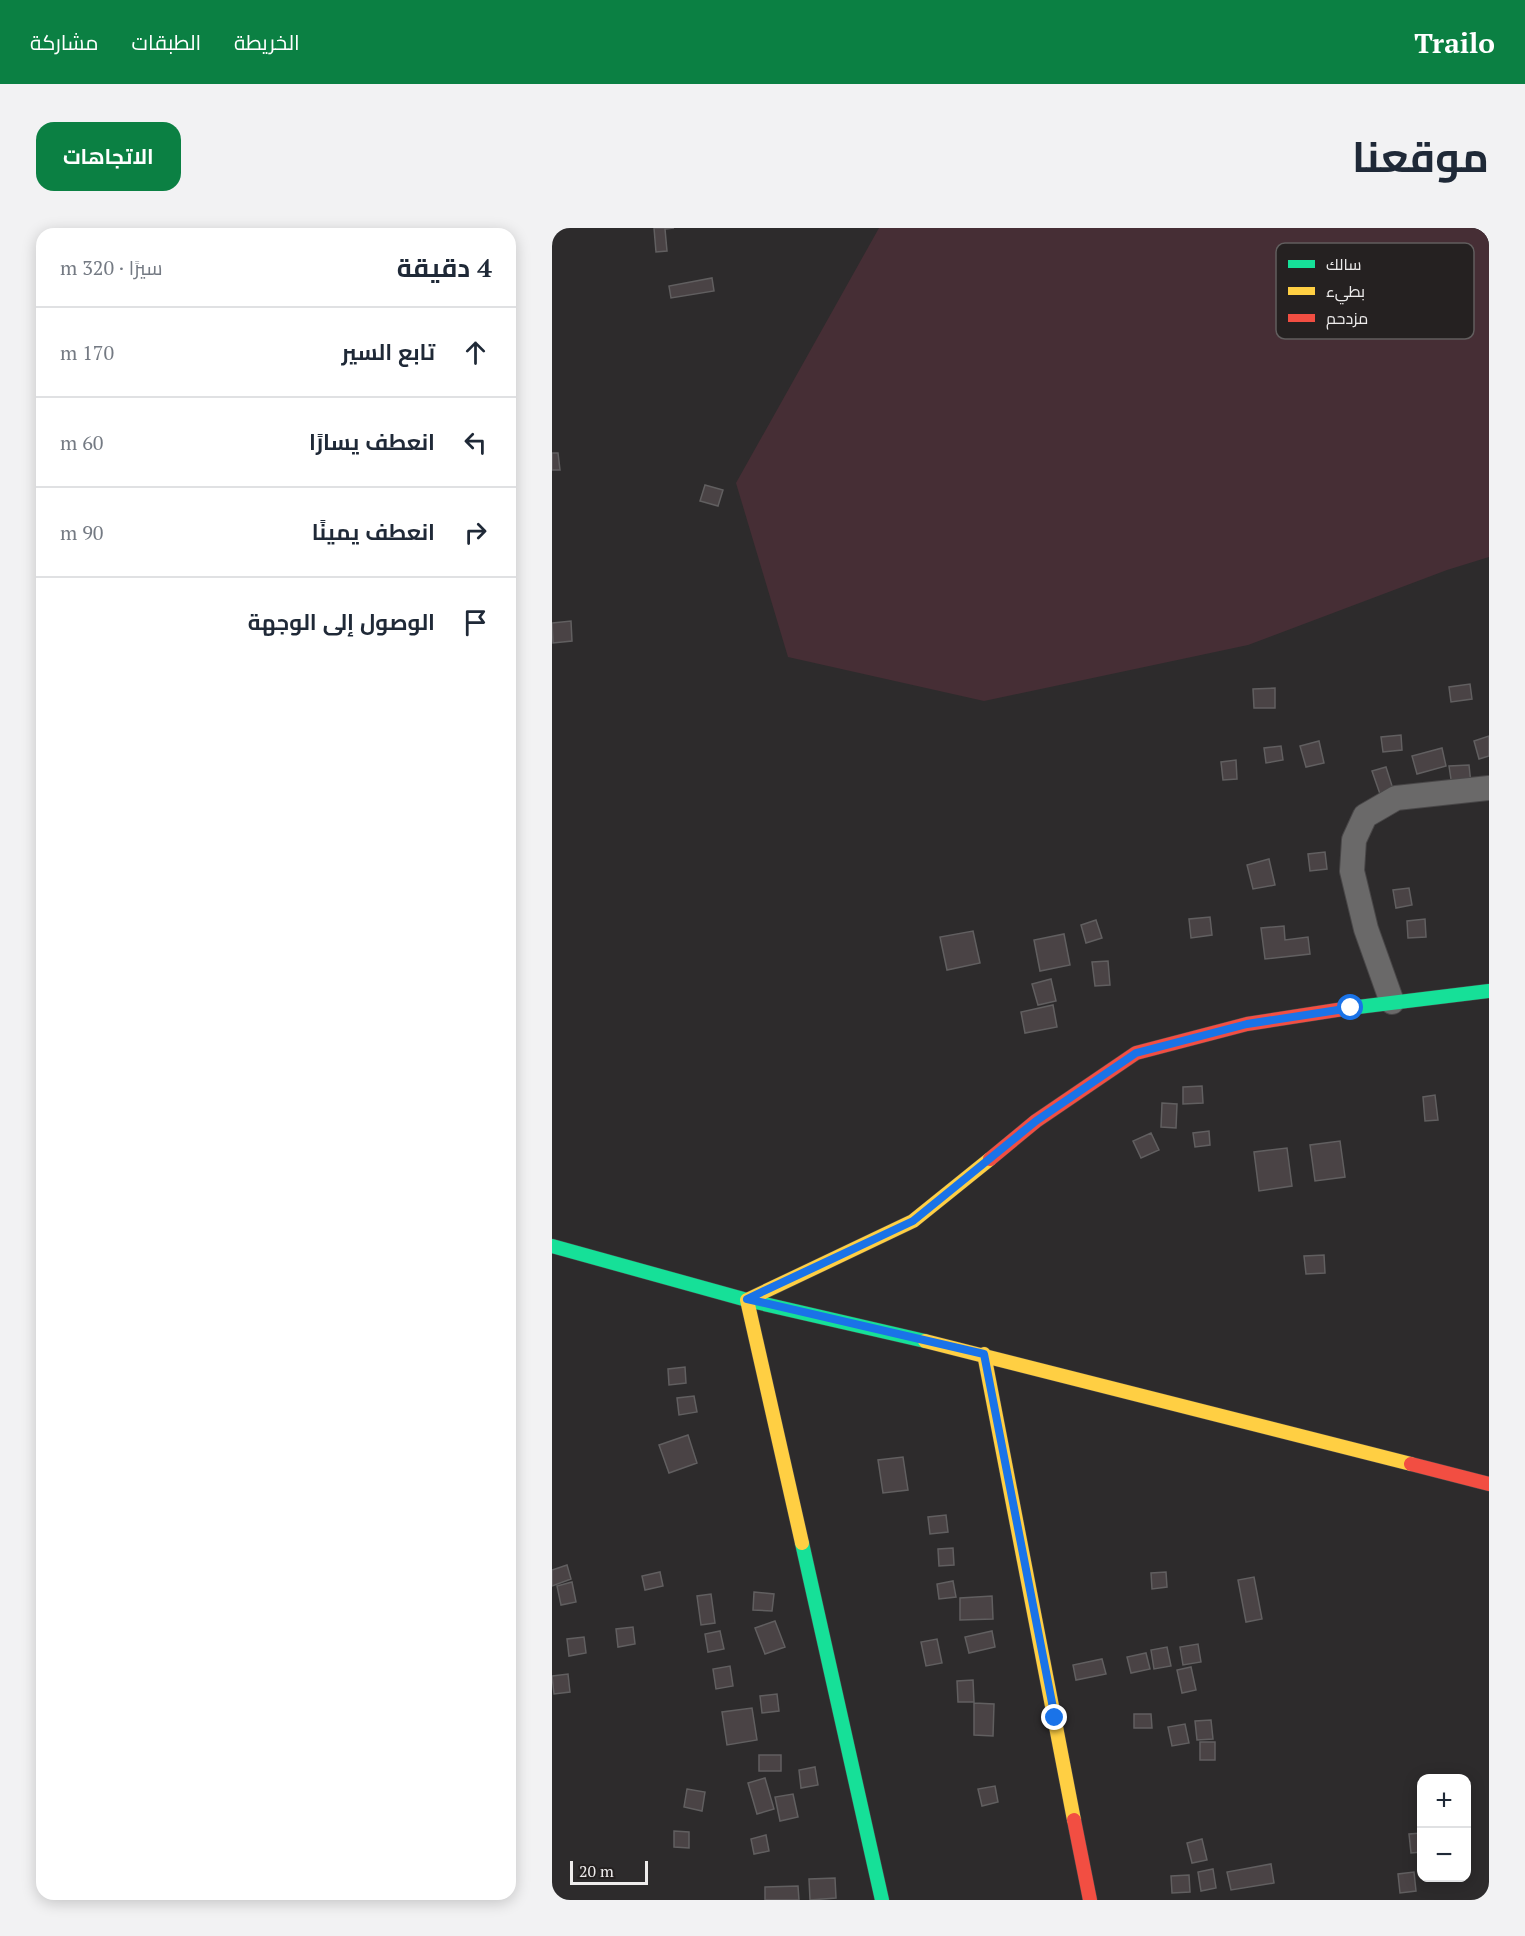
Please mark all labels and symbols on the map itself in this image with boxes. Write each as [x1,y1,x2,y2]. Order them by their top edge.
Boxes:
legend [1276,243,1474,339]
text: سالك [1326,253,1361,275]
text: بطيء [1326,280,1365,305]
text: مزدحم [1326,307,1368,330]
route start [1337,994,1363,1020]
route end [1041,1704,1067,1730]
scale bar [570,1858,648,1886]

